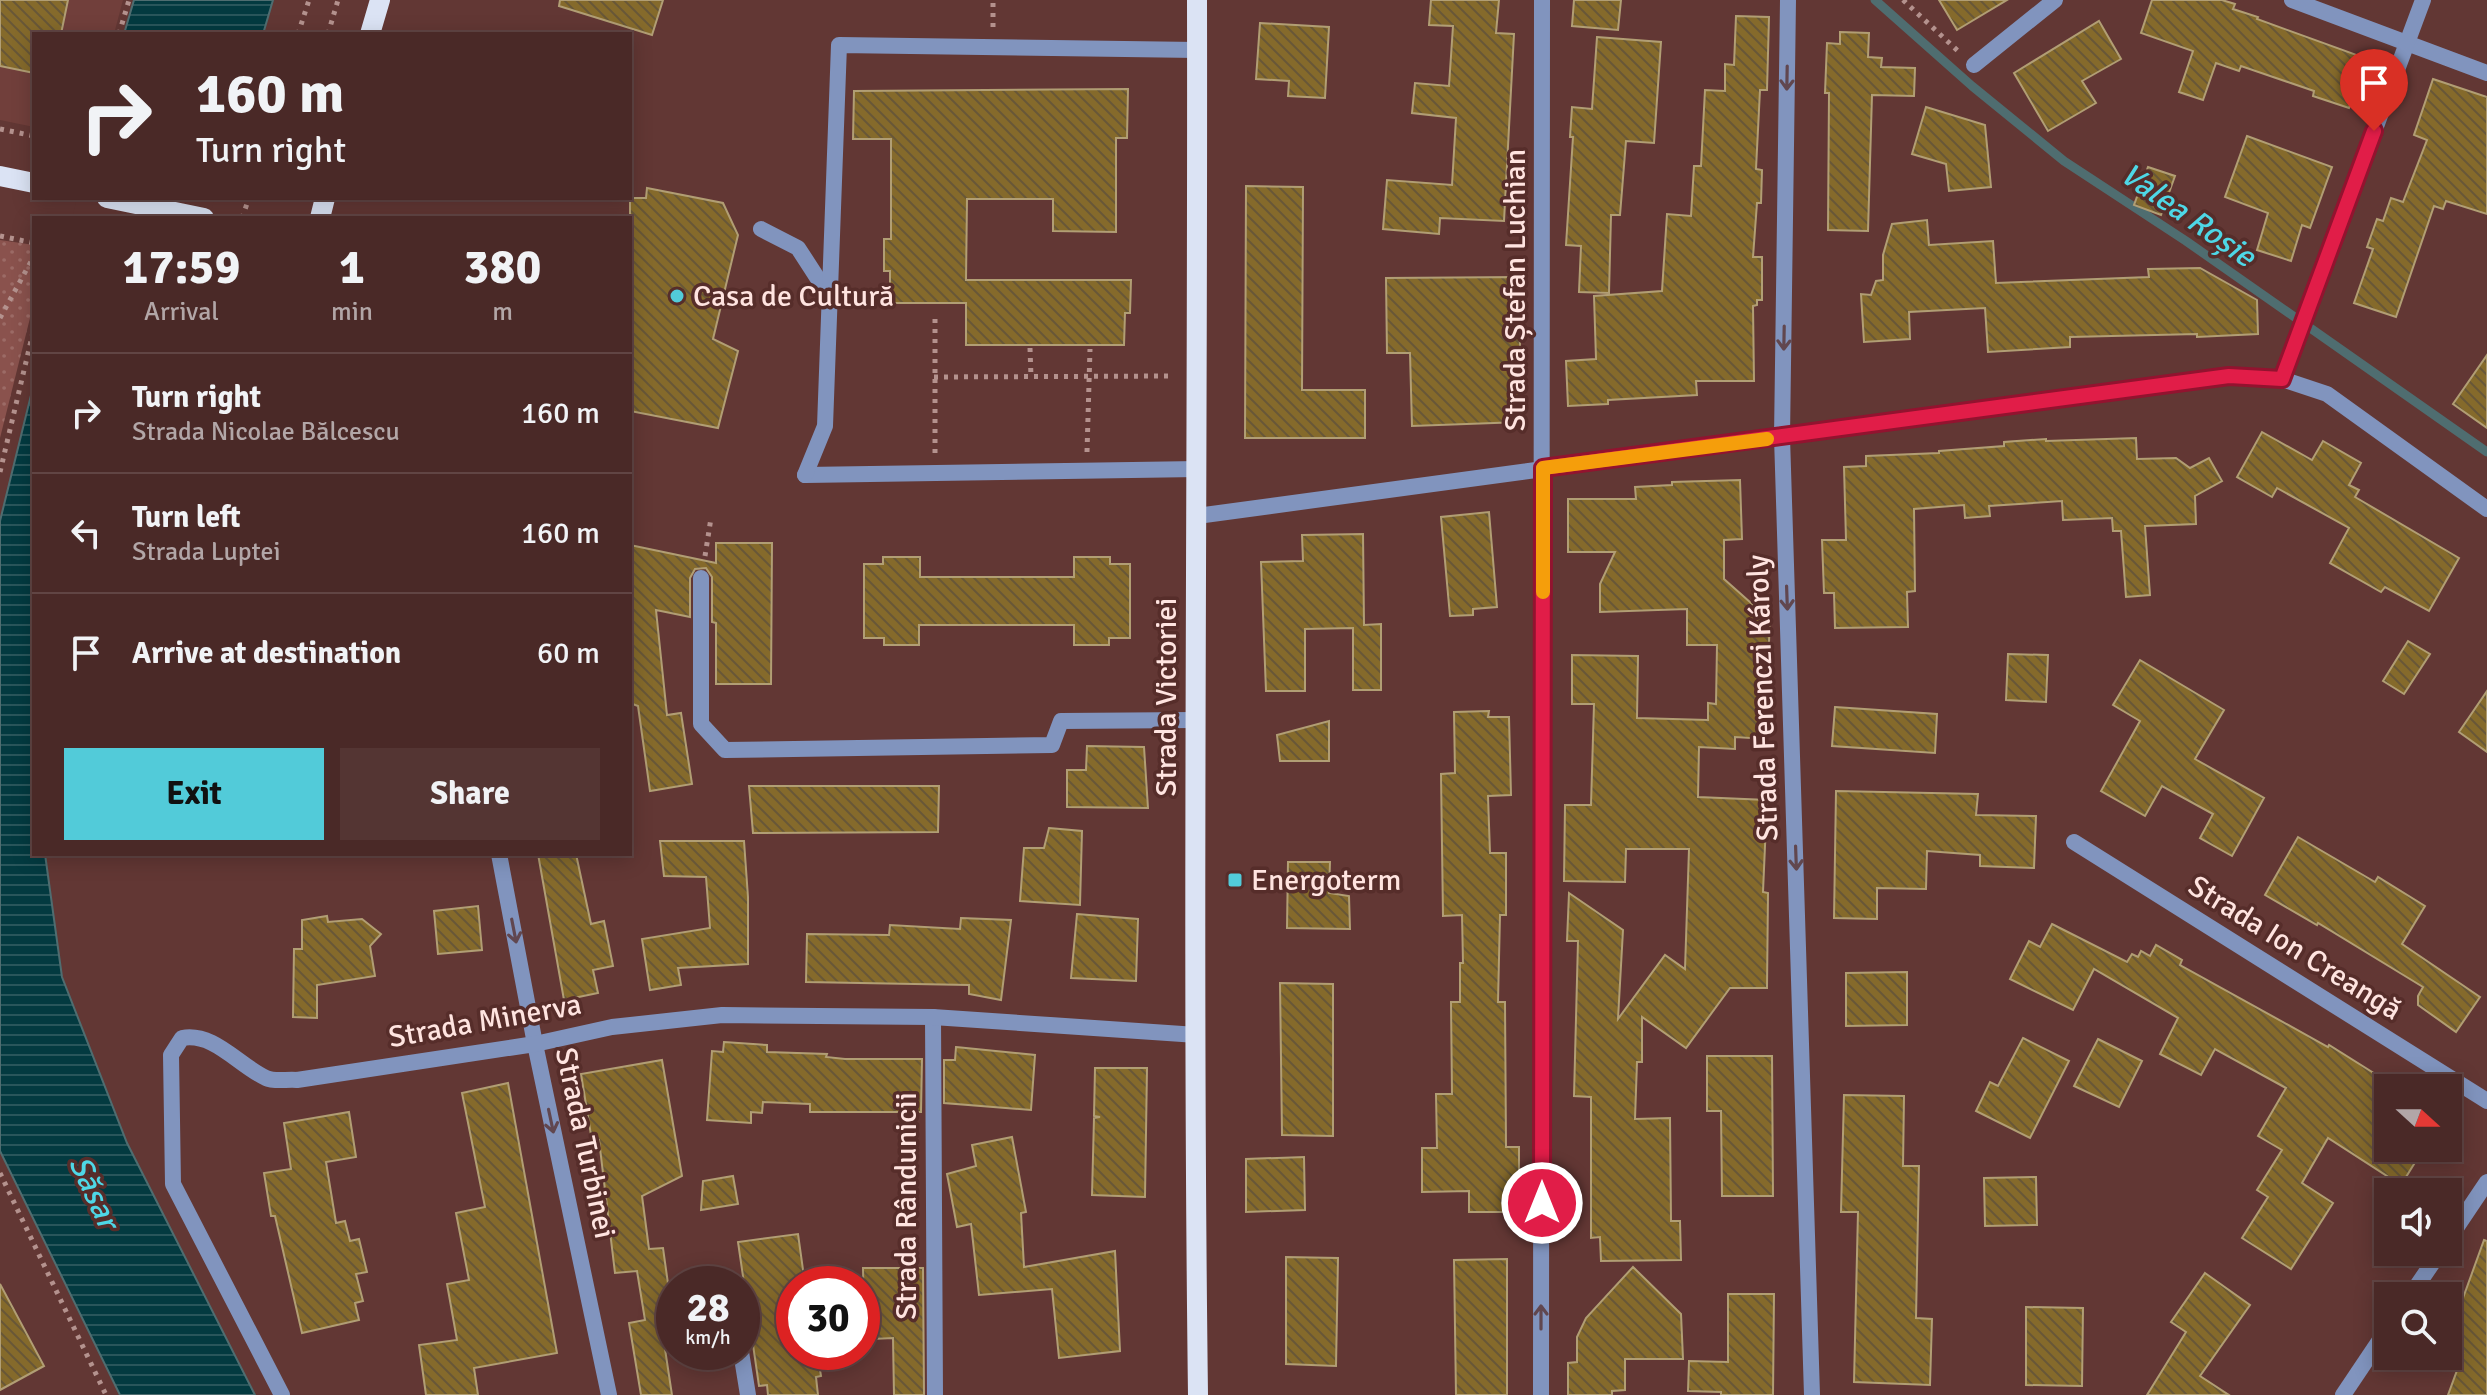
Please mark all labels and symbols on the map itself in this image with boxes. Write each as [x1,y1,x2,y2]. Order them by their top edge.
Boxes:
pin [2340,49,2408,131]
one-way arrow [1779,64,1795,91]
street label: Strada Ștefan Luchian [1497,149,1534,431]
water label: Valea Roșie [2113,154,2265,277]
place label: Casa de Cultură [693,278,894,315]
marker: Casa de Cultură [668,287,686,305]
one-way arrow [1776,324,1791,351]
street label: Strada Ferenczi Károly [1740,554,1786,842]
one-way arrow [1780,584,1795,611]
street label: Strada Victoriei [1148,598,1185,796]
one-way arrow [1788,844,1803,871]
place label: Energoterm [1251,862,1401,899]
street label: Strada Ion Creangă [2182,868,2408,1028]
marker: Energoterm [1226,871,1244,889]
one-way arrow [507,917,522,943]
street label: Strada Minerva [386,986,584,1056]
street label: Strada Turbinei [547,1044,623,1242]
north arrow [2374,1074,2462,1162]
street label: Strada Rândunicii [888,1092,925,1320]
one-way arrow [544,1107,559,1133]
water label: Săsar [60,1149,130,1239]
position arrow [1500,1161,1584,1245]
speed limit sign: 30 [776,1266,880,1370]
one-way arrow [1533,1304,1549,1331]

